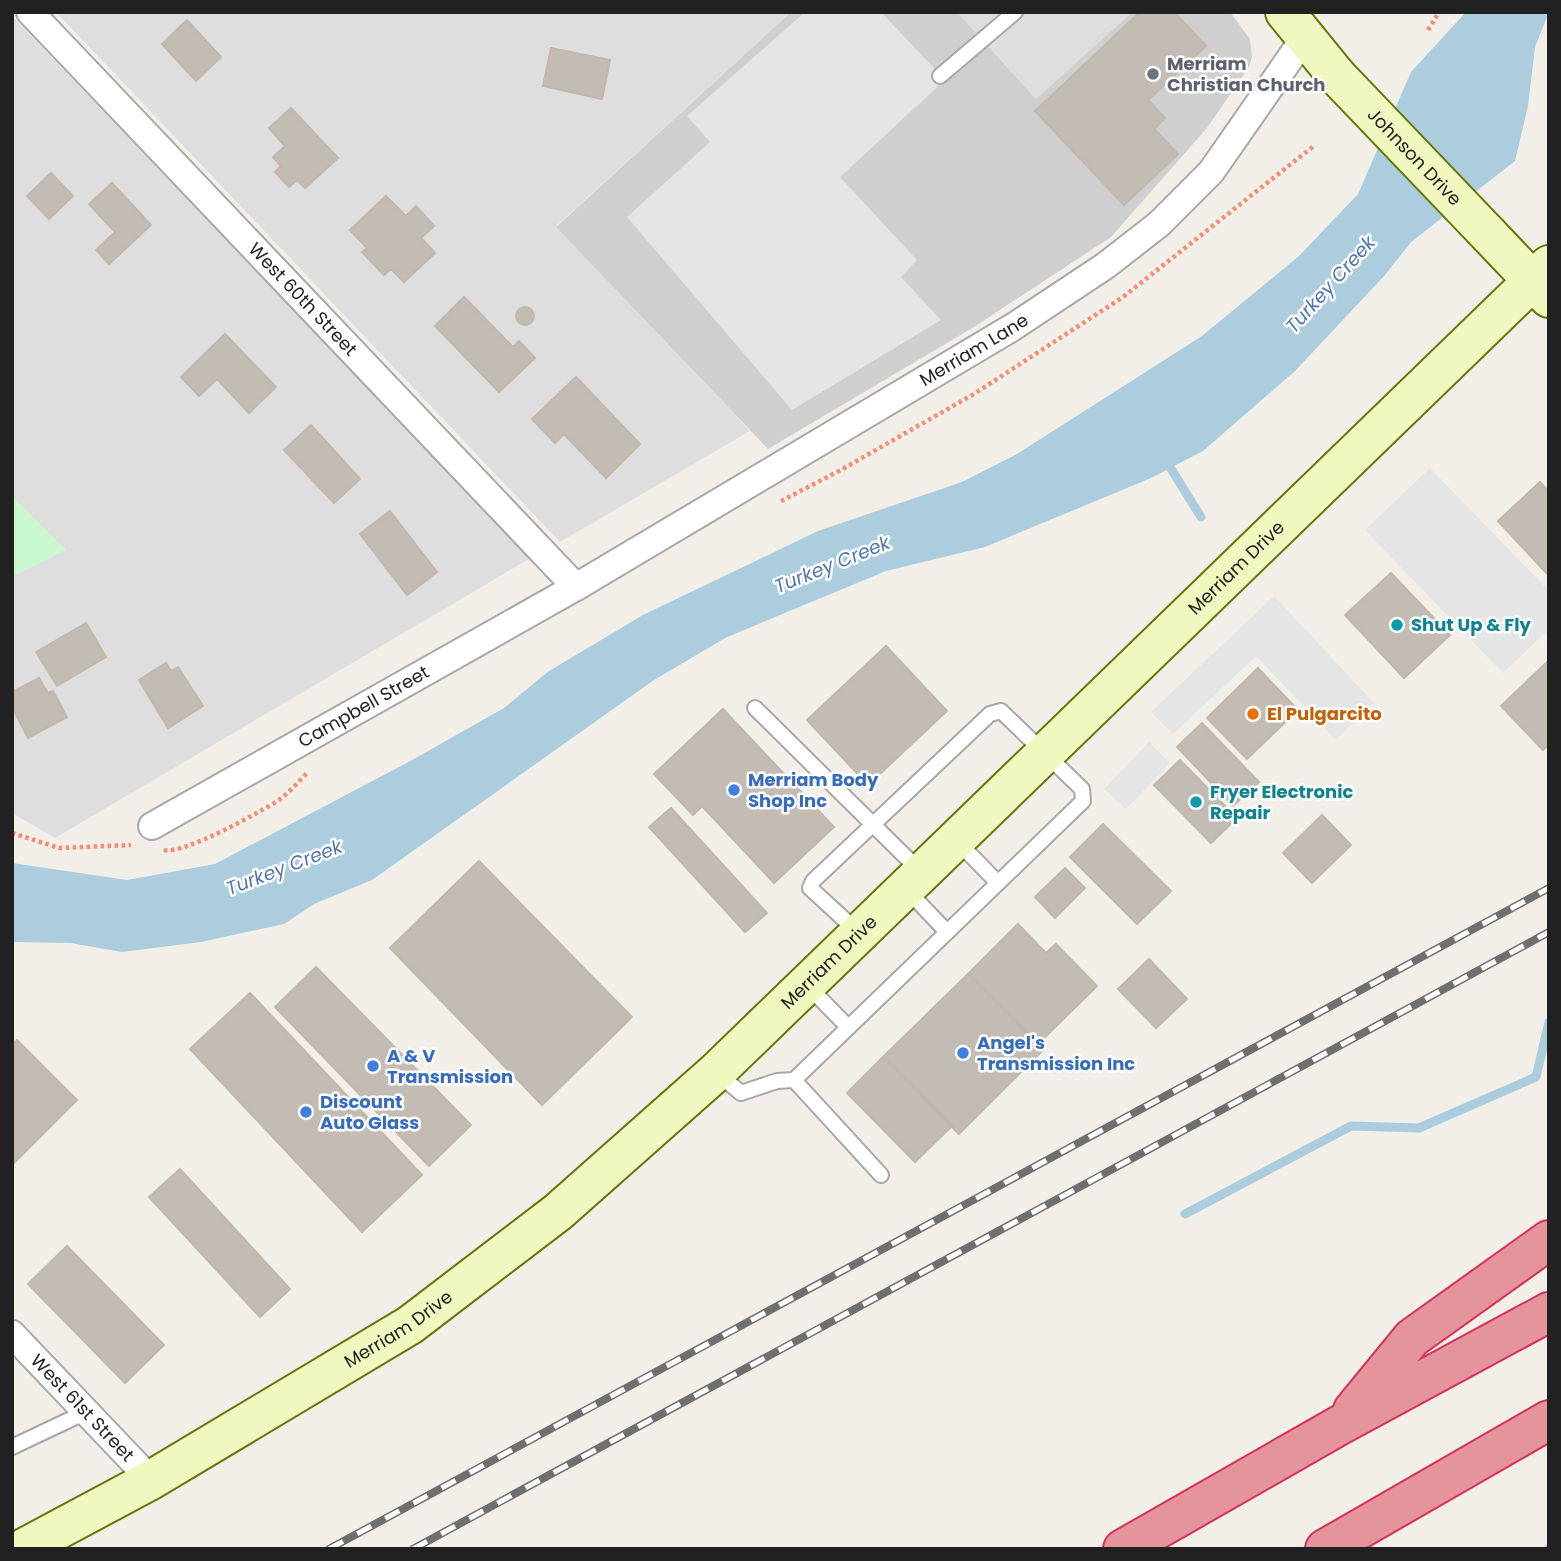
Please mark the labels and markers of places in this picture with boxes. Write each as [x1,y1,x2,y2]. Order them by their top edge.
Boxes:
place label: Merriam Christian Church [1167,51,1325,97]
marker: Merriam Christian Church [1145,66,1161,82]
place label: Shut Up & Fly [1411,612,1532,637]
marker: Shut Up & Fly [1389,617,1405,633]
place label: El Pulgarcito [1267,701,1382,726]
marker: El Pulgarcito [1245,706,1261,722]
place label: Merriam Body Shop Inc [748,767,879,813]
place label: Fryer Electronic Repair [1210,779,1353,825]
marker: Merriam Body Shop Inc [726,782,742,798]
marker: Fryer Electronic Repair [1188,794,1204,810]
place label: Angel's Transmission Inc [977,1030,1135,1076]
place label: A & V Transmission [387,1043,513,1089]
marker: Angel's Transmission Inc [955,1045,971,1061]
marker: A & V Transmission [365,1058,381,1074]
place label: Discount Auto Glass [320,1089,419,1135]
marker: Discount Auto Glass [298,1104,314,1120]

